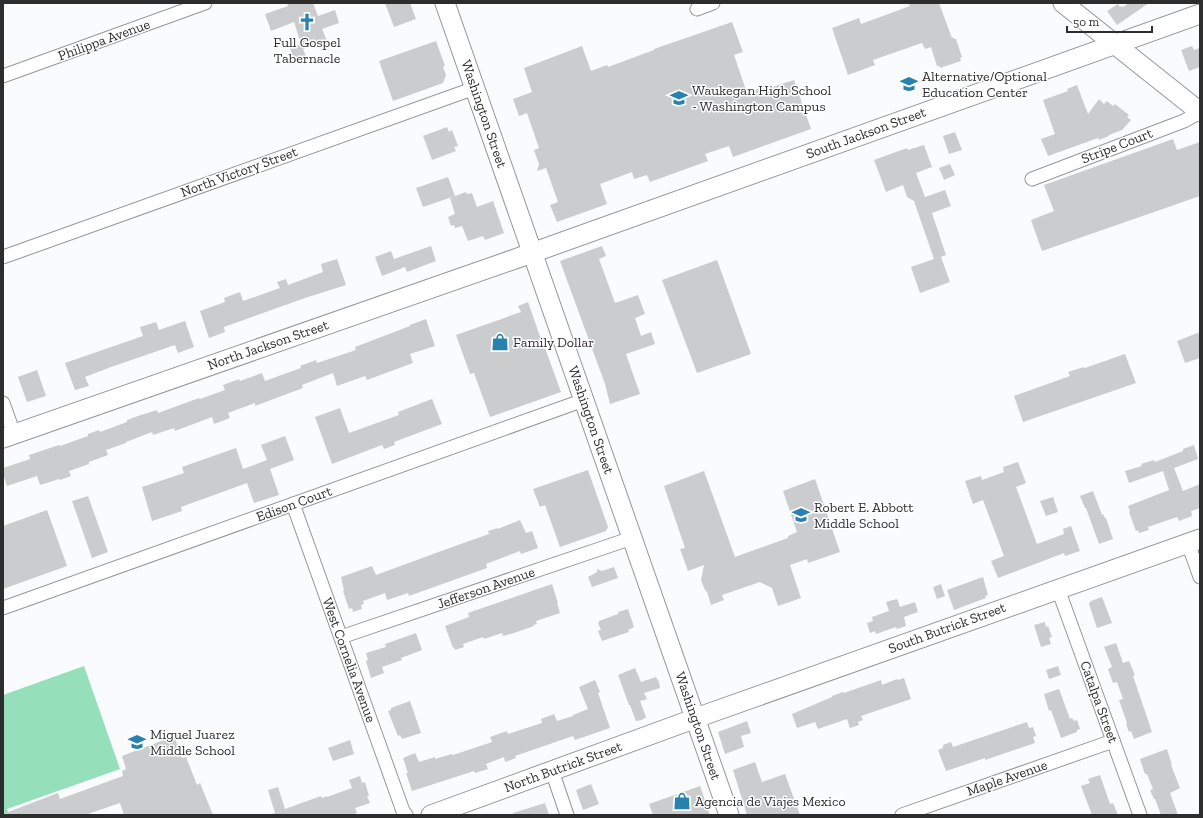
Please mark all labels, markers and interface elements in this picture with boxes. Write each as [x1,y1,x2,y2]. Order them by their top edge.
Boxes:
scale bar [1067,8,1152,34]
church icon: Full Gospel Tabernacle [297,12,317,32]
street label: Philippa Avenue [56,15,153,65]
text: 50 m [1073,15,1100,29]
place label: Full Gospel Tabernacle [273,34,341,67]
street label: Washington Street [458,58,511,171]
place label: Alternative/Optional Education Center [922,68,1047,101]
school or university icon: Alternative/Optional Education Center [899,74,919,94]
place label: Waukegan High School - Washington Campus [692,82,832,115]
school or university icon: Waukegan High School - Washington Campus [669,88,689,108]
street label: South Jackson Street [804,103,929,163]
street label: Stripe Court [1079,124,1156,167]
street label: North Victory Street [178,143,300,201]
street label: North Jackson Street [205,316,331,374]
shop icon: Family Dollar [490,332,510,352]
place label: Family Dollar [513,334,594,351]
street label: Washington Street [565,364,618,477]
street label: Edison Court [254,482,335,526]
place label: Robert E. Abbott Middle School [814,499,914,532]
school or university icon: Robert E. Abbott Middle School [791,505,811,525]
street label: Jefferson Avenue [435,563,537,613]
street label: West Cornelia Avenue [318,595,380,725]
street label: South Butrick Street [886,599,1009,657]
street label: Catalpa Street [1076,659,1122,746]
street label: Washington Street [672,670,725,783]
place label: Miguel Juarez Middle School [150,726,235,759]
school or university icon: Miguel Juarez Middle School [127,732,147,752]
street label: North Butrick Street [502,737,625,796]
street label: Maple Avenue [964,756,1050,800]
shop icon: Agencia de Viajes Mexico [672,791,692,811]
place label: Agencia de Viajes Mexico [695,793,846,810]

